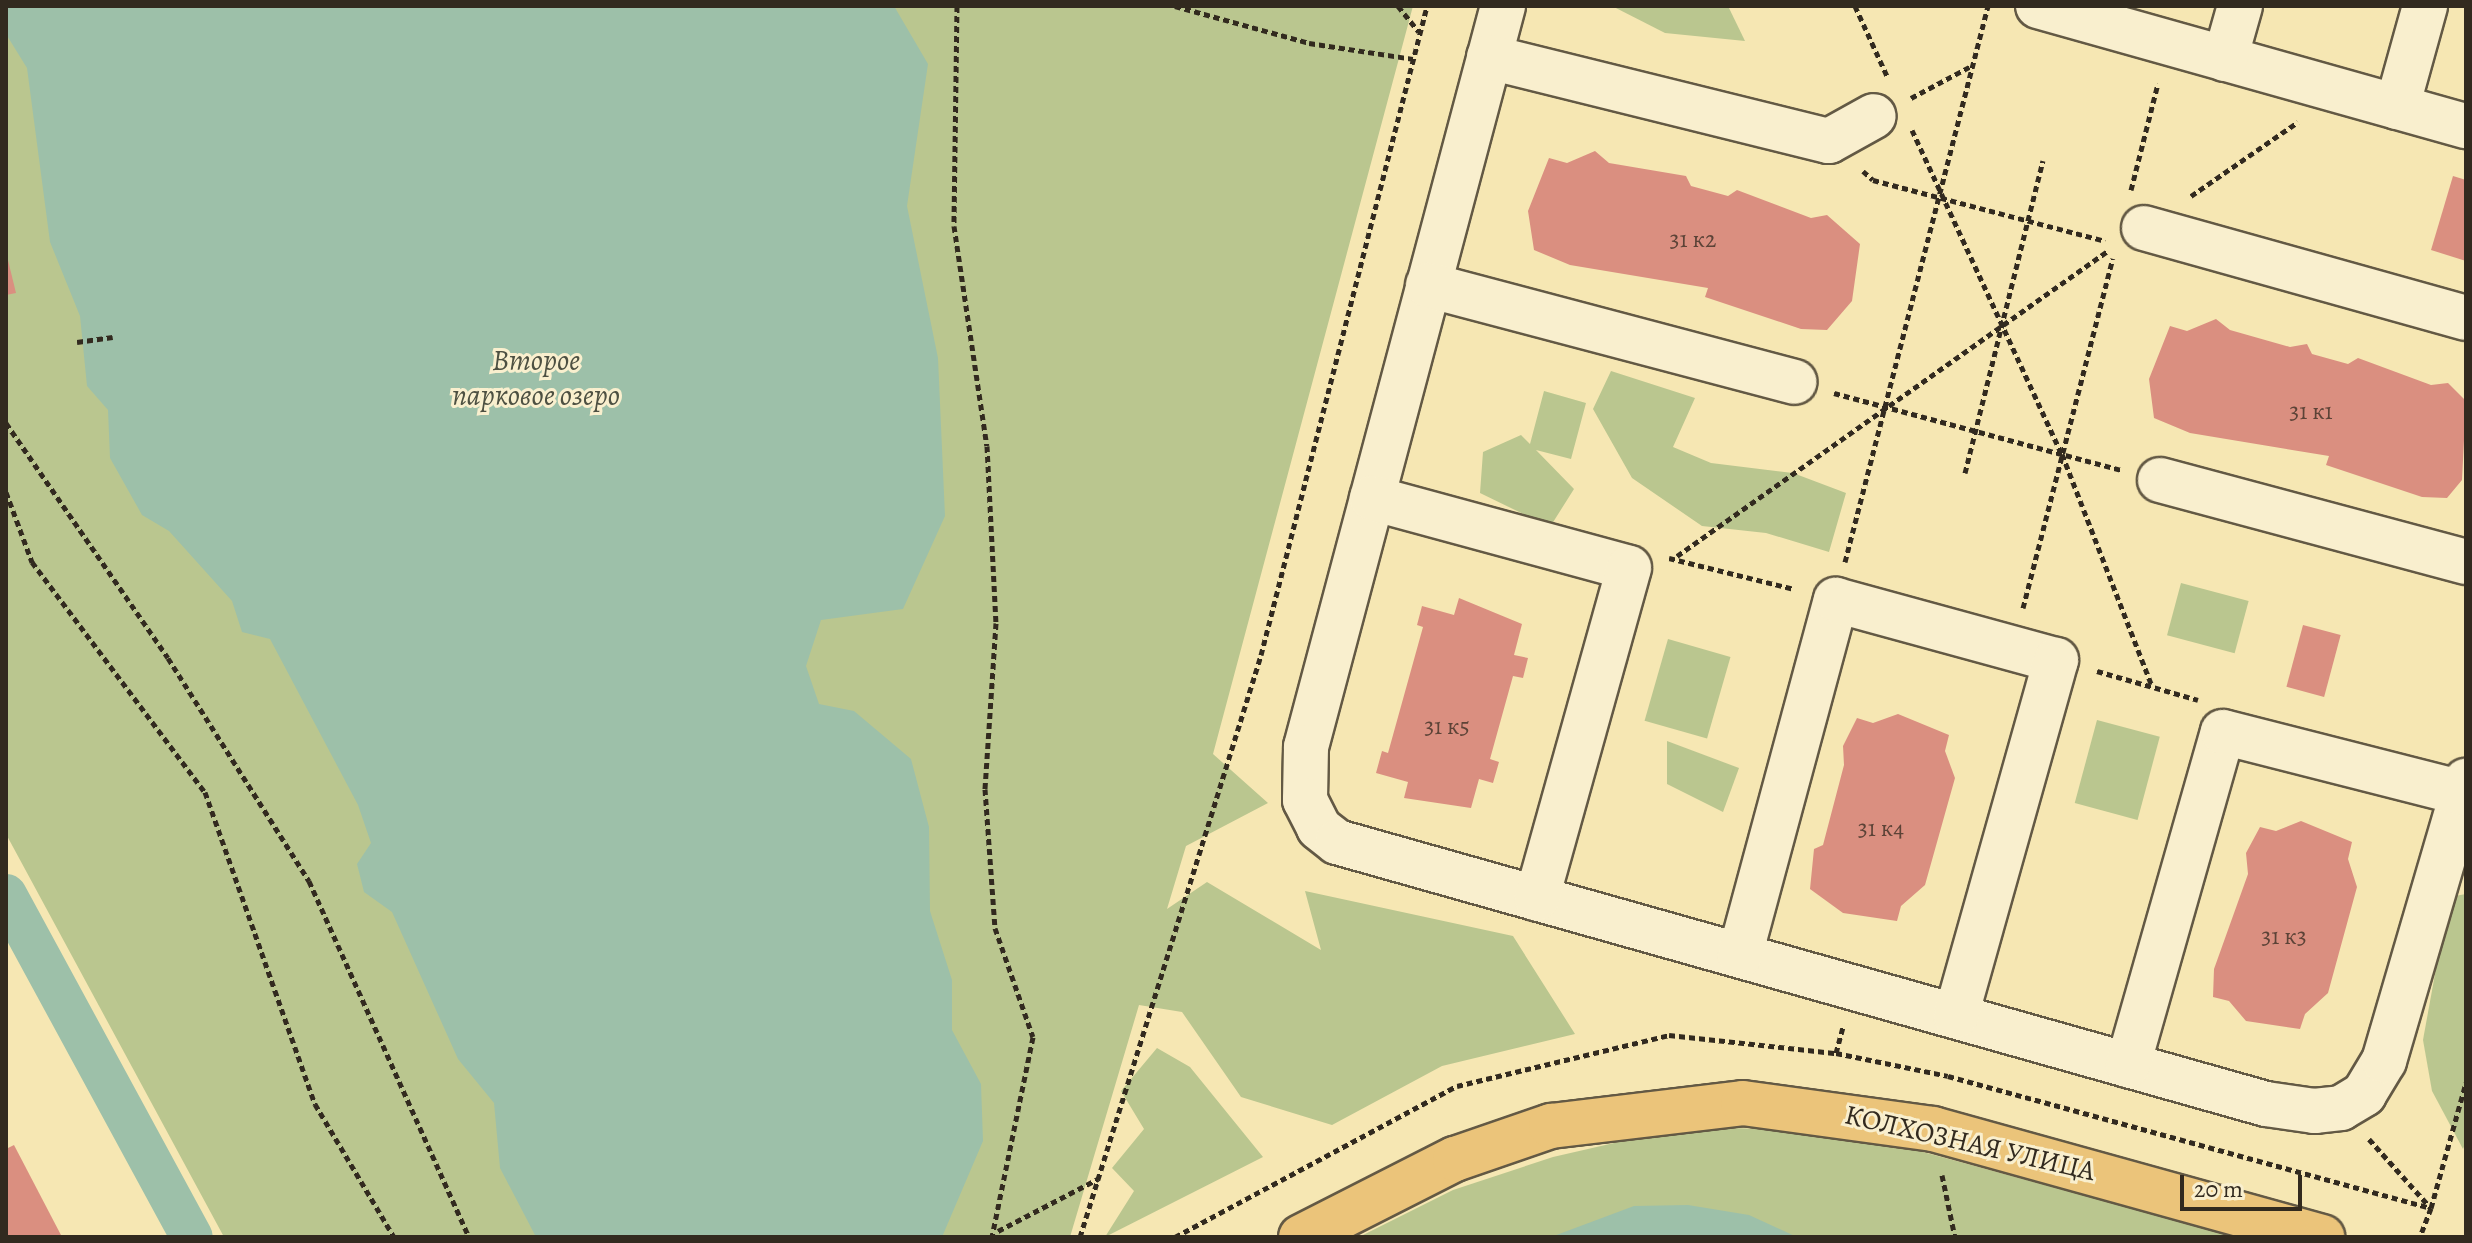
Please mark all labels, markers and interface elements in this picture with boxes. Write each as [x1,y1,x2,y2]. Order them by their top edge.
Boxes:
house number: 31 к2 [1670,226,1716,254]
water label: Второе парковое озеро [452,342,620,412]
house number: 31 к1 [2289,398,2333,426]
house number: 31 к5 [1424,713,1470,741]
house number: 31 к4 [1858,815,1904,843]
house number: 31 к3 [2261,923,2307,951]
street label: КОЛХОЗНАЯ УЛИЦА [1841,1098,2099,1188]
scale bar [2184,1159,2306,1209]
text: 20 m [2194,1173,2243,1205]

